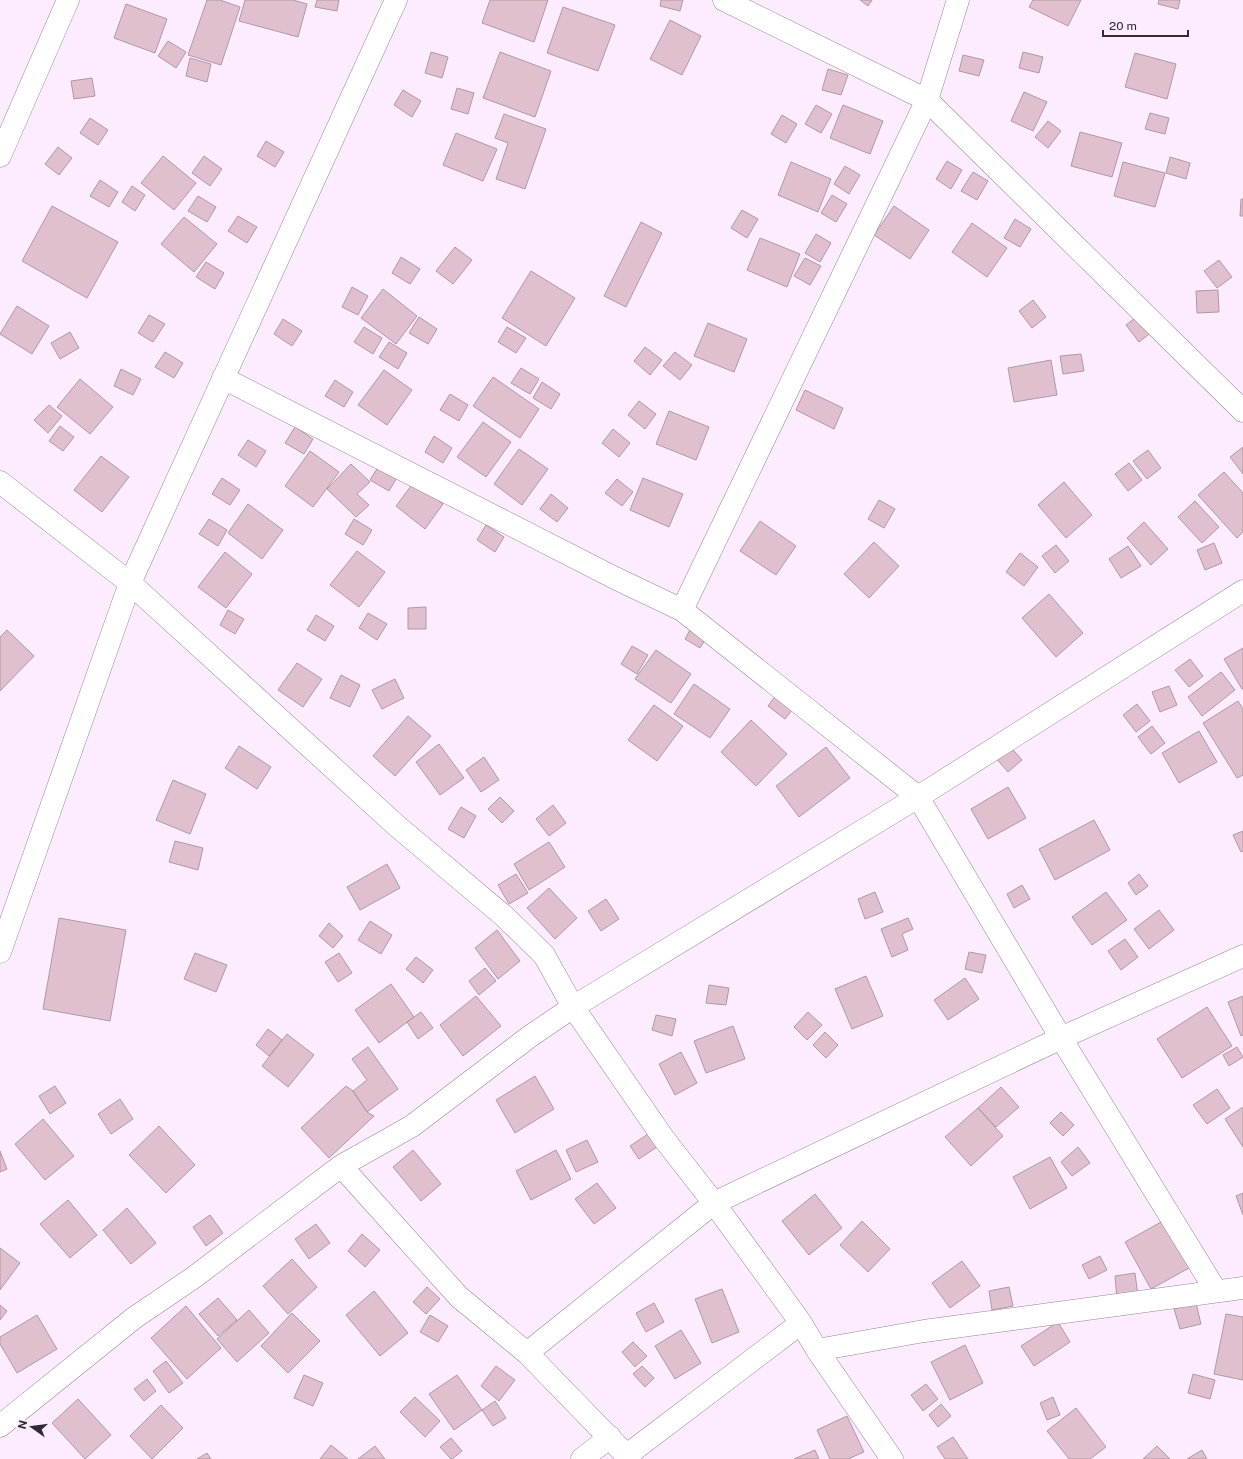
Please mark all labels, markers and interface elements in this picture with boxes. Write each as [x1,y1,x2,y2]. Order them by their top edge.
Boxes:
scale bar [1103,12,1188,38]
text: 20 m [1109,19,1137,33]
north arrow [12,1407,52,1447]
text: N [15,1419,29,1430]

